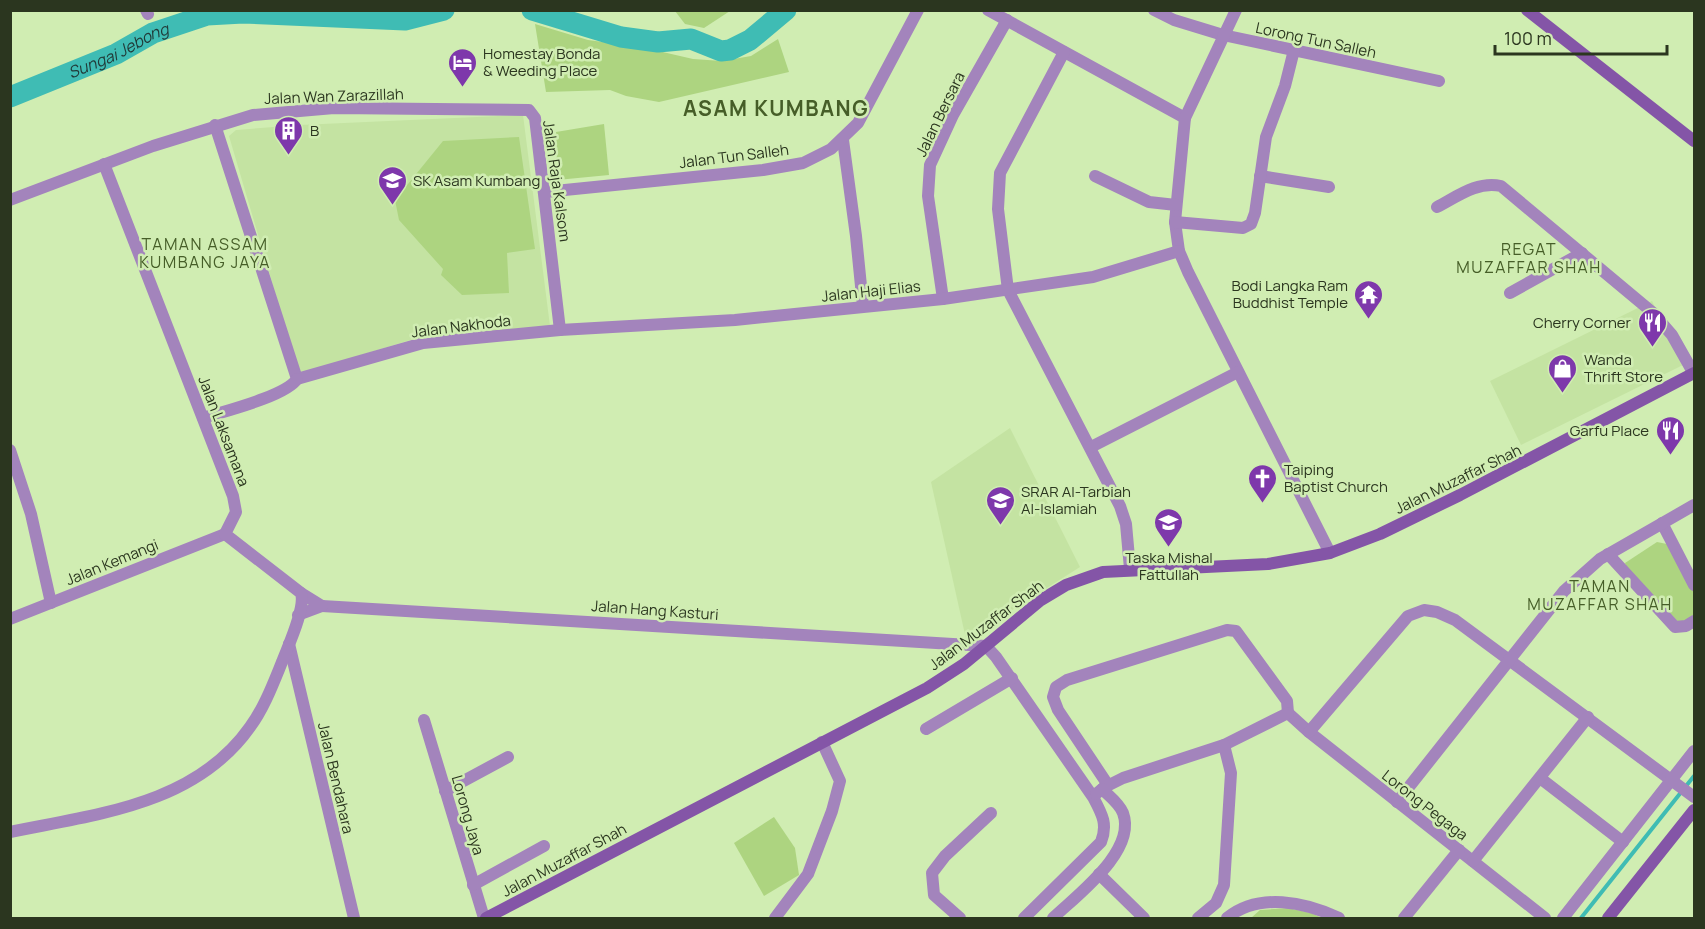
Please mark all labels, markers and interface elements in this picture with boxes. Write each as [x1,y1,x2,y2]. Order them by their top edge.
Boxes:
water label: Sungai Jebong [65,17,173,83]
street label: Lorong Tun Salleh [1254,17,1378,63]
scale bar [1495,18,1668,56]
text: 100 m [1504,26,1552,50]
place label: Homestay Bonda & Weeding Place [483,43,600,81]
hotel icon: Homestay Bonda & Weeding Place [446,46,478,88]
street label: Jalan Bersara [910,68,970,160]
street label: Jalan Wan Zarazillah [264,83,404,109]
district label: ASAM KUMBANG [683,94,869,122]
building icon: B [273,114,305,156]
street label: Jalan Raja Kalsom [538,119,576,243]
place label: B [310,120,319,141]
street label: Jalan Tun Salleh [678,139,790,173]
school or university icon: SK Asam Kumbang [376,164,408,206]
place label: SK Asam Kumbang [413,170,540,191]
district label: TAMAN ASSAM KUMBANG JAYA [139,233,271,273]
district label: REGAT MUZAFFAR SHAH [1456,238,1602,278]
street label: Jalan Haji Elias [820,275,922,307]
place label: Bodi Langka Ram Buddhist Temple [1231,275,1348,313]
temple icon: Bodi Langka Ram Buddhist Temple [1353,278,1385,320]
restaurant icon: Cherry Corner [1636,306,1668,348]
street label: Jalan Nakhoda [410,309,512,343]
place label: Cherry Corner [1533,312,1632,333]
place label: Wanda Thrift Store [1584,349,1663,387]
shop icon: Wanda Thrift Store [1547,352,1579,394]
street label: Jalan Laksamana [193,373,255,489]
restaurant icon: Garfu Place [1654,414,1686,456]
place label: Garfu Place [1570,420,1649,441]
street label: Jalan Muzaffar Shah [1391,439,1525,519]
place label: Taiping Baptist Church [1284,459,1388,497]
church icon: Taiping Baptist Church [1247,462,1279,504]
place label: SRAR Al-Tarbiah Al-Islamiah [1021,481,1131,519]
school or university icon: SRAR Al-Tarbiah Al-Islamiah [984,484,1016,526]
school or university icon: Taska Mishal Fattullah [1153,506,1185,548]
street label: Jalan Kemangi [63,534,161,590]
place label: Taska Mishal Fattullah [1125,547,1213,585]
street label: Jalan Muzaffar Shah [924,575,1048,675]
district label: TAMAN MUZAFFAR SHAH [1527,575,1673,615]
street label: Jalan Hang Kasturi [591,595,719,625]
street label: Jalan Bendahara [313,720,359,836]
street label: Lorong Pegaga [1378,765,1472,845]
street label: Lorong Jaya [447,773,489,857]
street label: Jalan Muzaffar Shah [498,818,630,902]

